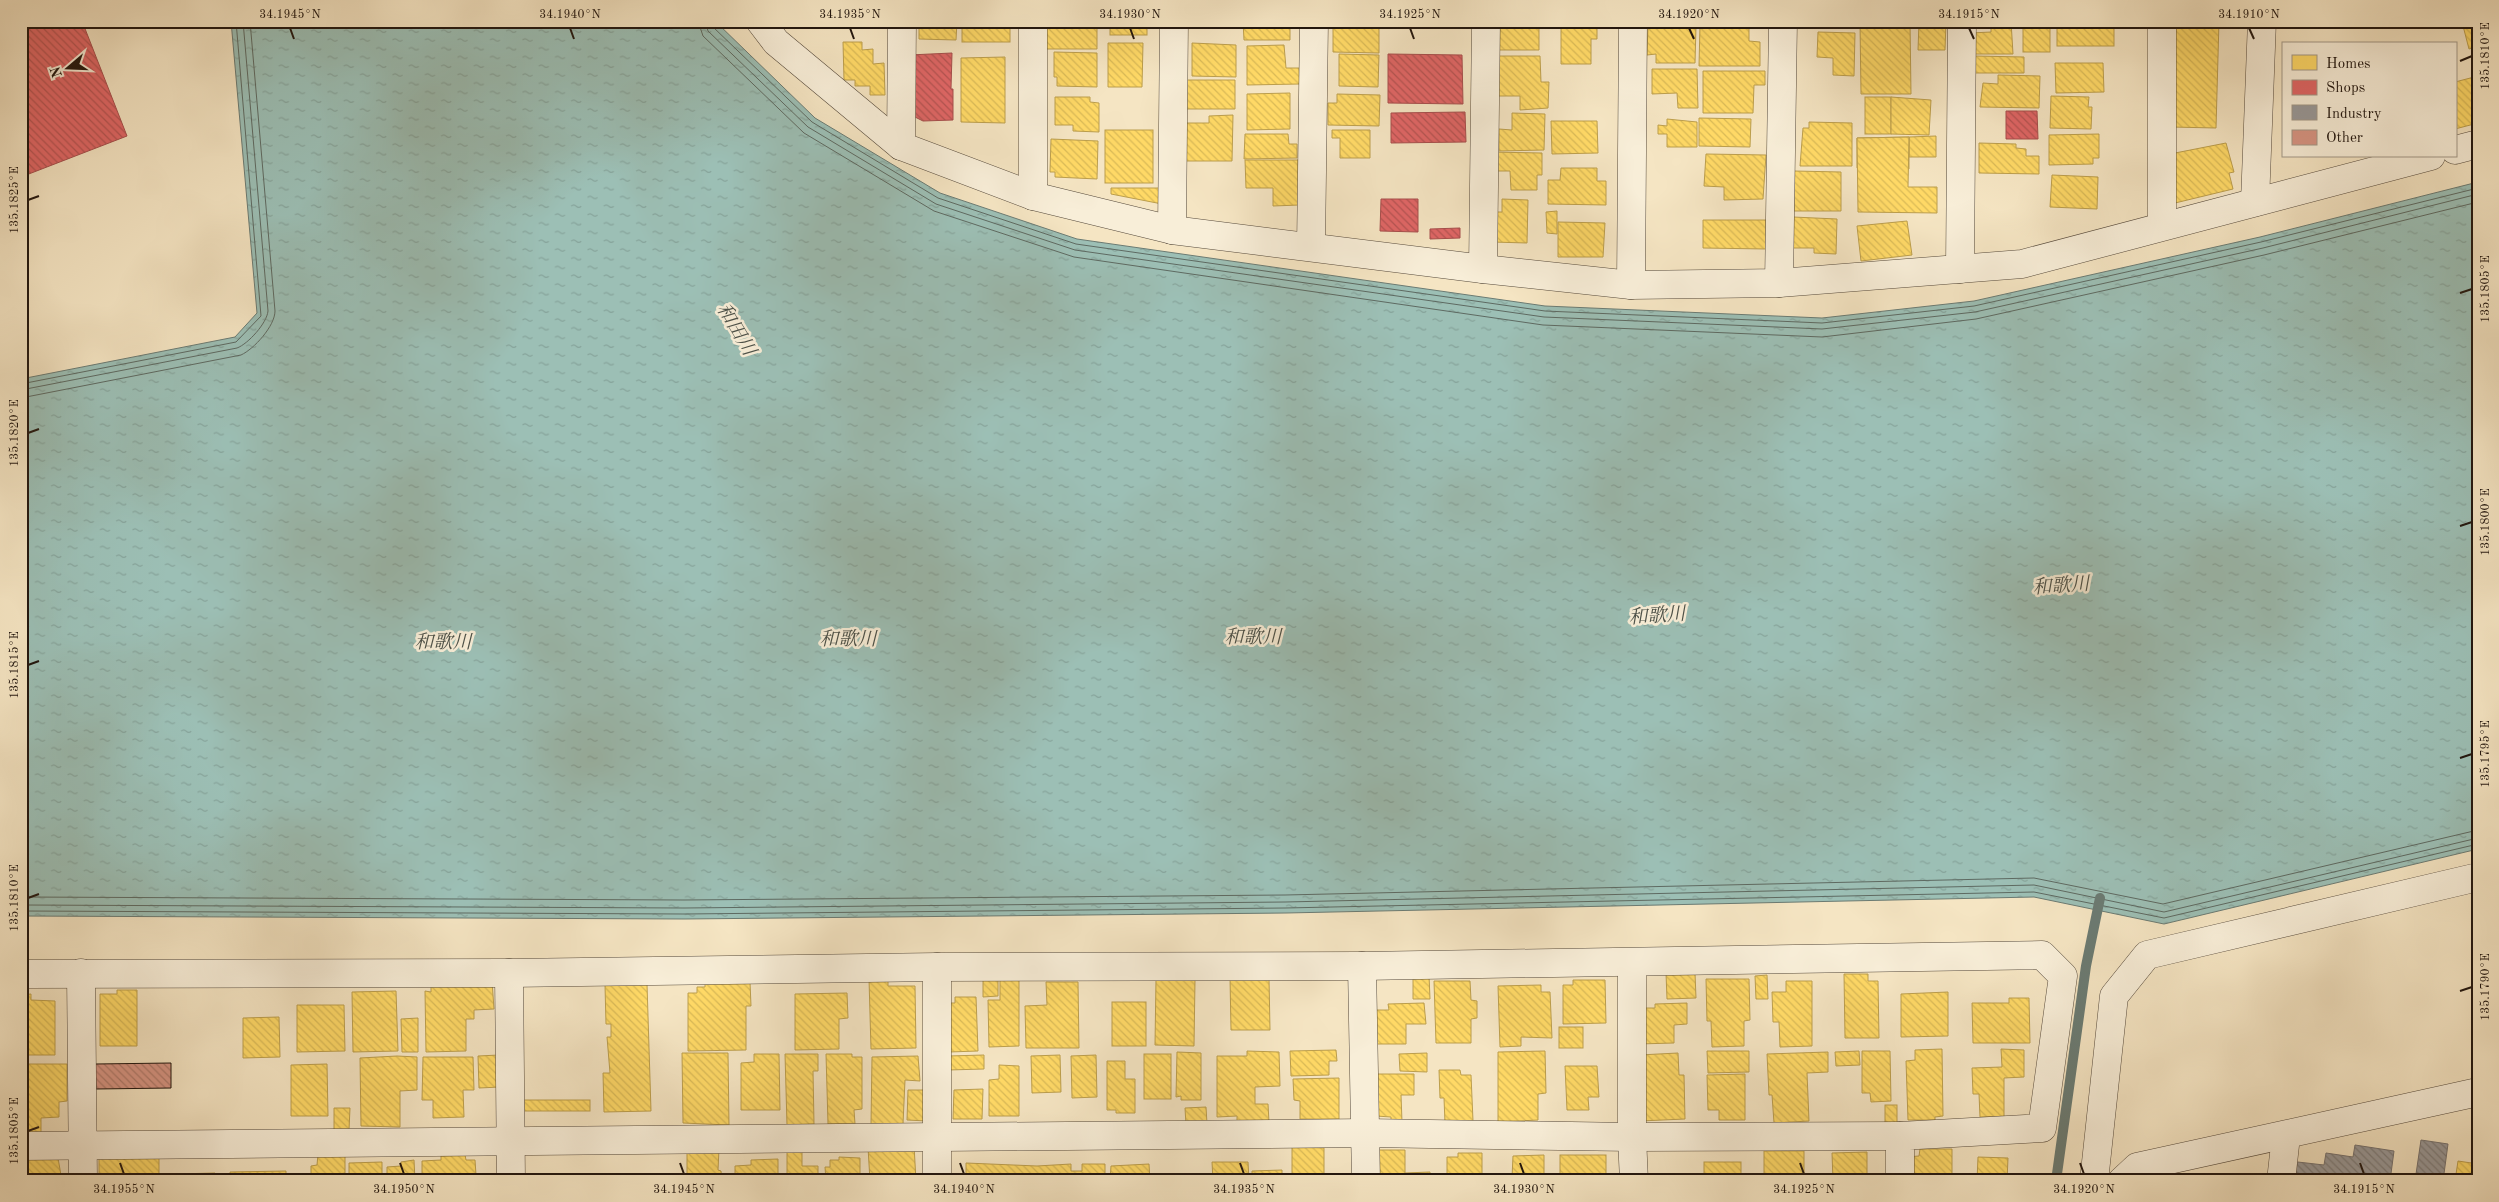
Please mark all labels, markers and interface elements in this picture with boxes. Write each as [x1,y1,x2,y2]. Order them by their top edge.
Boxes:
text: 34.1945°N [259,8,321,21]
text: 34.1935°N [819,8,881,21]
text: 34.1925°N [1379,8,1441,21]
text: 34.1915°N [1938,8,2000,21]
text: 34.1940°N [539,9,601,21]
text: 34.1930°N [1099,9,1161,21]
text: 34.1920°N [1658,9,1720,21]
text: 34.1910°N [2218,9,2280,21]
text: 135.1810°E [2479,22,2492,90]
north arrow [42,42,92,92]
legend [2282,42,2456,158]
text: Homes [2326,57,2371,72]
text: N [48,64,65,79]
text: Shops [2326,81,2365,96]
text: Industry [2326,107,2382,122]
text: Other [2326,131,2363,146]
text: 135.1825°E [8,166,21,234]
text: 135.1805°E [2479,255,2492,323]
water label: 和田川 [712,300,761,361]
text: 135.1820°E [8,399,21,467]
text: 135.1800°E [2479,488,2492,556]
water label: 和歌川 [2032,573,2092,598]
water label: 和歌川 [1628,603,1688,628]
water label: 和歌川 [1224,627,1283,648]
water label: 和歌川 [819,629,878,650]
text: 135.1815°E [8,631,21,699]
water label: 和歌川 [414,632,473,653]
text: 135.1795°E [2479,720,2492,788]
text: 135.1810°E [8,864,21,932]
text: 135.1790°E [2479,953,2492,1021]
text: 135.1805°E [8,1097,21,1165]
text: 34.1955°N [93,1183,155,1196]
text: 34.1950°N [373,1183,435,1196]
text: 34.1945°N [653,1183,715,1196]
text: 34.1935°N [1213,1183,1275,1196]
text: 34.1925°N [1773,1183,1835,1196]
text: 34.1915°N [2333,1183,2395,1196]
text: 34.1940°N [933,1184,995,1196]
text: 34.1930°N [1493,1184,1555,1196]
text: 34.1920°N [2053,1184,2115,1196]

